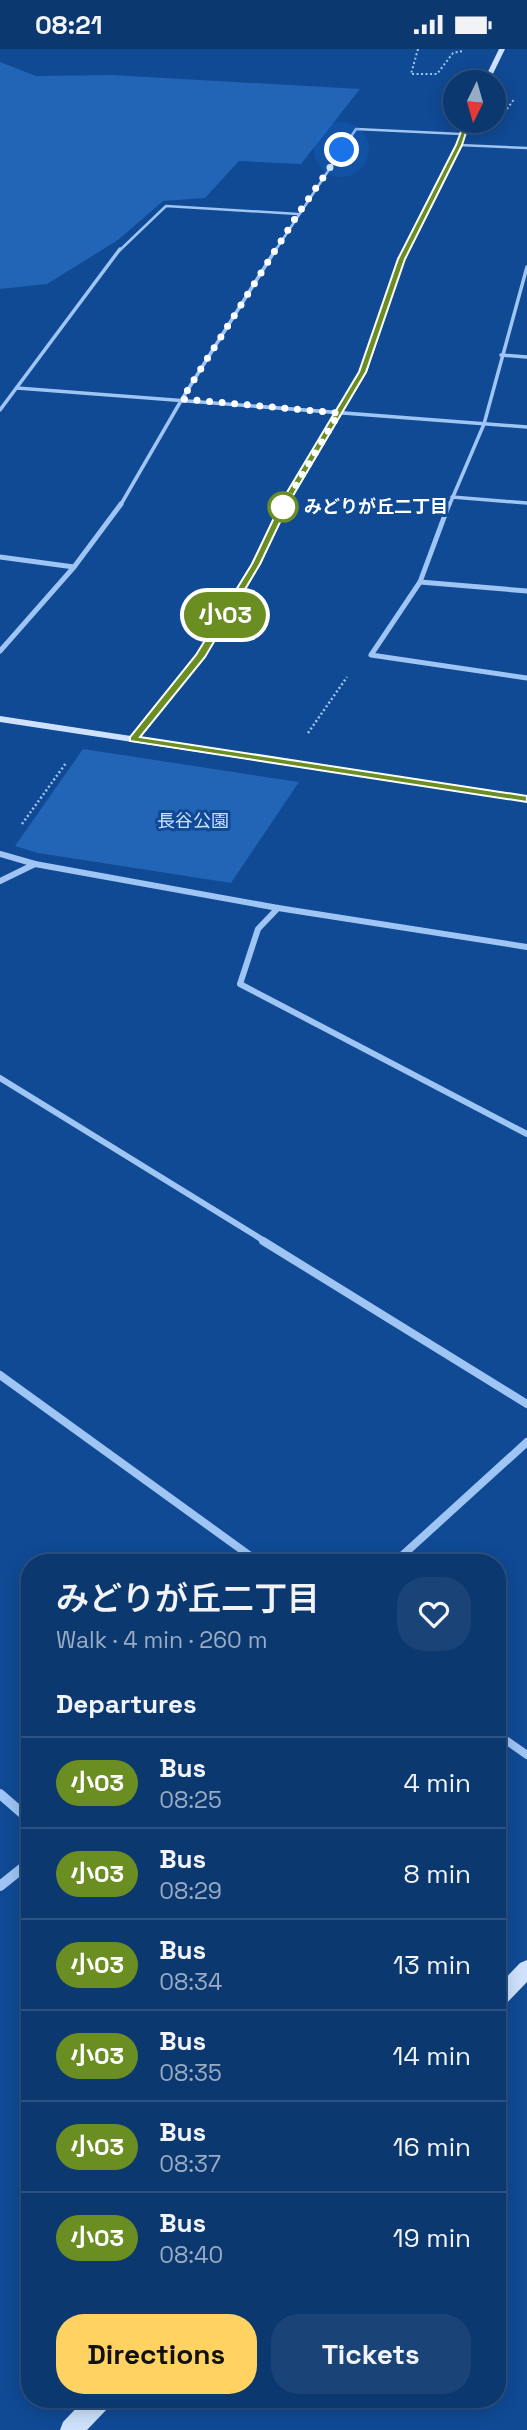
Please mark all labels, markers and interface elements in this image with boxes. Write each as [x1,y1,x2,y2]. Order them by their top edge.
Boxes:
text: 08:21 [35,8,102,42]
north arrow [443,70,506,133]
map controls [443,70,506,133]
your location [324,132,359,167]
marker: みどりが丘二丁目 [268,492,298,522]
place label: みどりが丘二丁目 [304,495,448,518]
line badge: 小03 [185,592,265,638]
text: 小03 [198,599,252,630]
park label: 長谷公園 [157,809,229,832]
button: heart [397,1577,471,1651]
text: みどりが丘二丁目 [56,1578,320,1620]
text: Walk · 4 min · 260 m [56,1625,268,1655]
text: Departures [56,1687,197,1721]
text: Bus [159,1751,206,1785]
text: 4 min [403,1766,471,1800]
text: 小03 [70,1767,124,1798]
text: 08:25 [159,1785,222,1815]
text: Bus [159,1842,206,1876]
text: 8 min [403,1857,471,1891]
text: 小03 [70,1858,124,1889]
text: 08:29 [159,1876,222,1906]
text: Bus [159,1933,206,1967]
text: 13 min [393,1948,471,1982]
text: 小03 [70,1949,124,1980]
text: 08:34 [159,1967,222,1997]
text: Bus [159,2024,206,2058]
text: 14 min [393,2039,471,2073]
text: 小03 [70,2040,124,2071]
text: 08:35 [159,2058,222,2088]
text: Bus [159,2115,206,2149]
text: 16 min [393,2130,471,2164]
text: 小03 [70,2131,124,2162]
text: 08:37 [159,2149,221,2179]
text: Bus [159,2206,206,2240]
text: 19 min [393,2221,471,2255]
text: 小03 [70,2222,124,2253]
text: 08:40 [159,2240,223,2270]
button: Directions [56,2314,257,2394]
button: Tickets [271,2314,471,2394]

